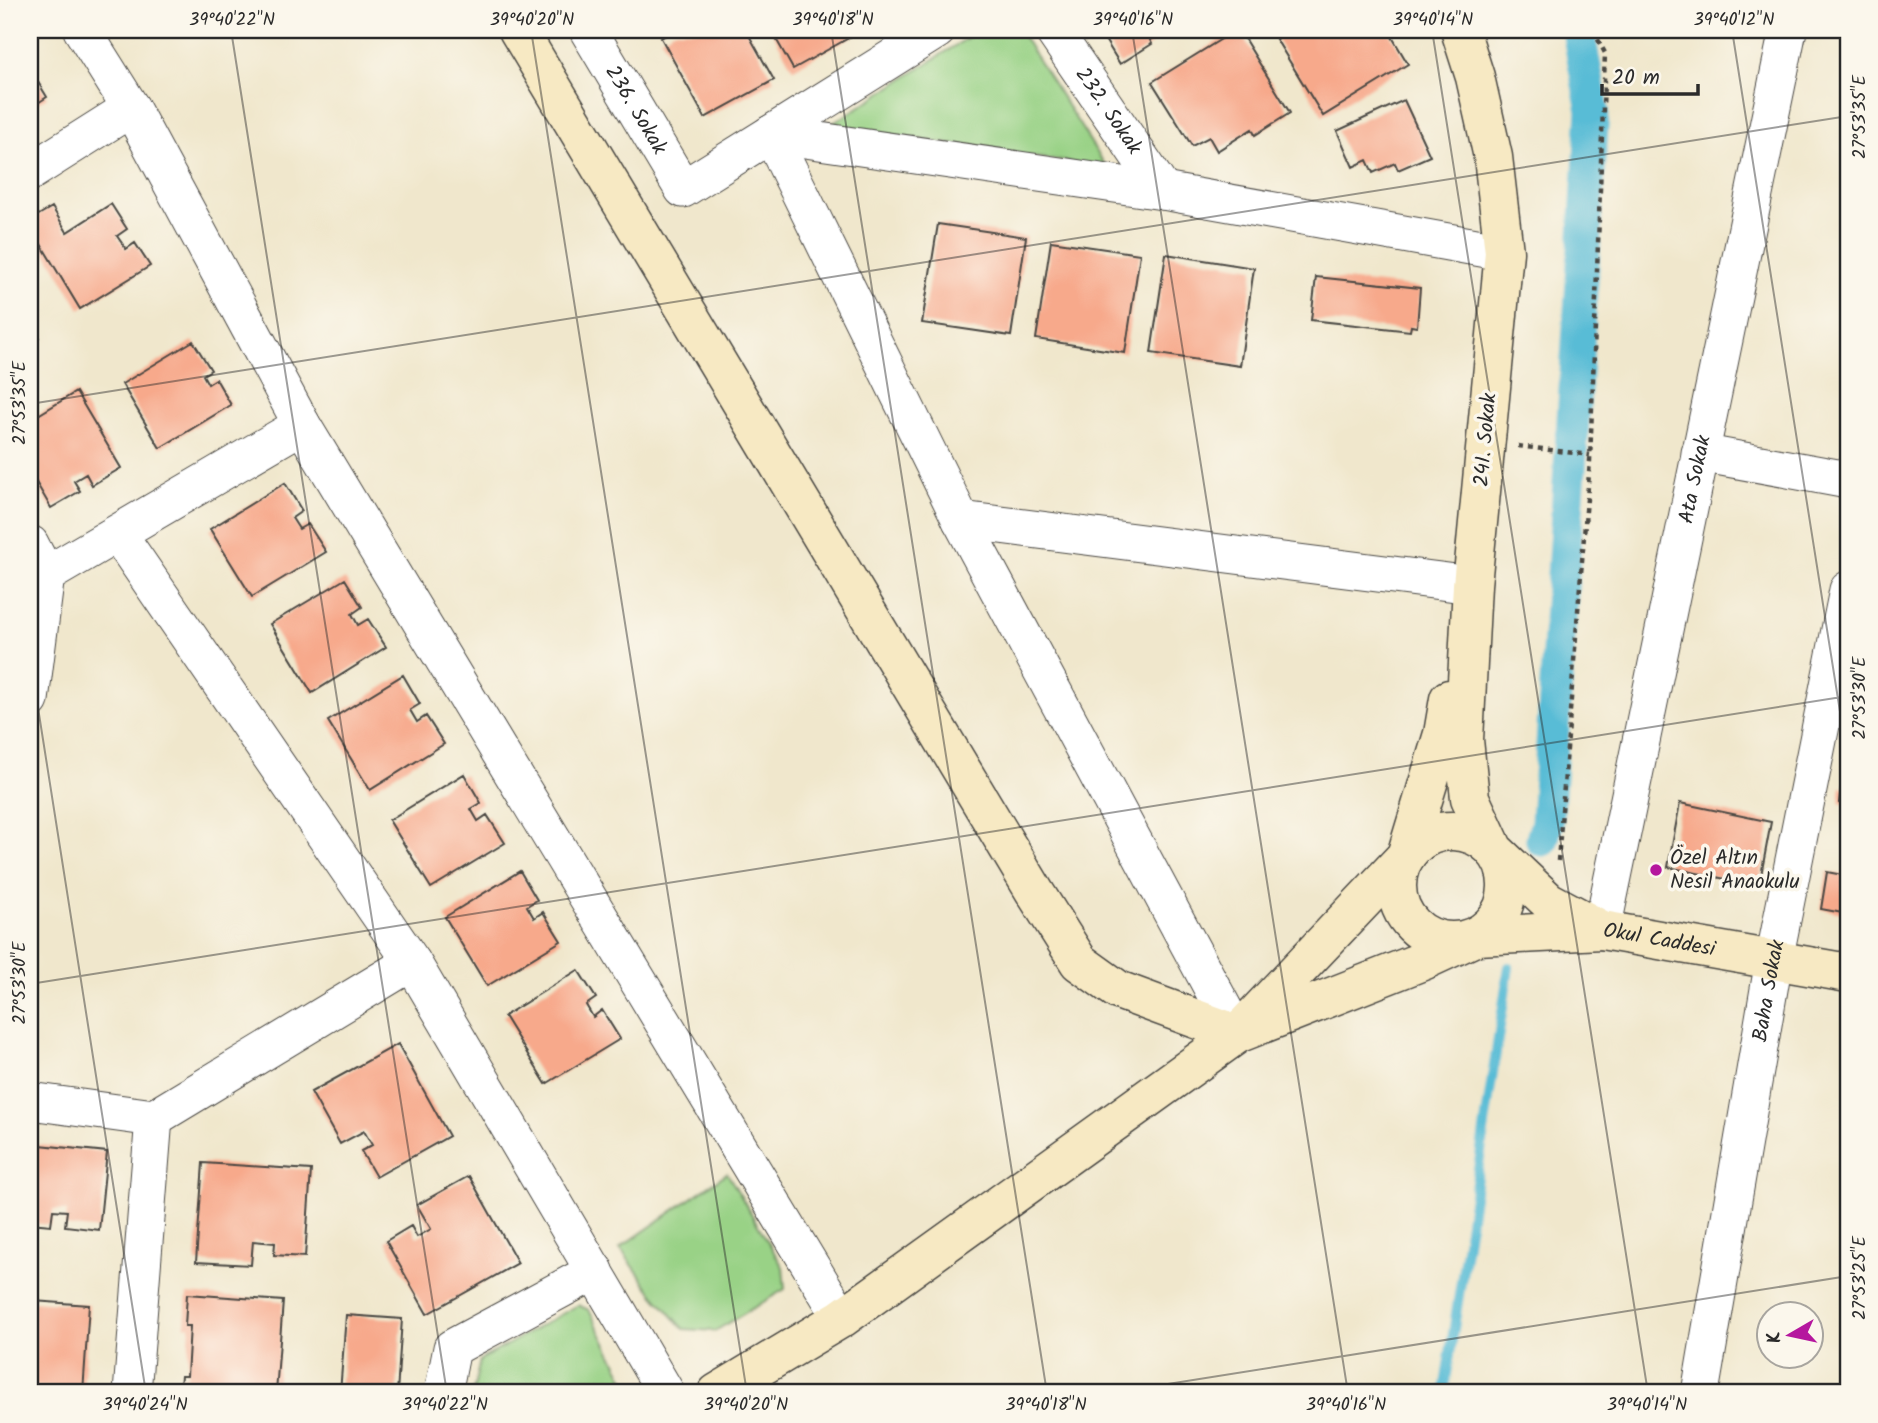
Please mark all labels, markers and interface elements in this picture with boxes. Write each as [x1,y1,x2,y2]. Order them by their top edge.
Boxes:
text: 39°40'22"N [189,6,275,35]
text: 39°40'20"N [490,6,574,35]
text: 39°40'18"N [792,6,874,35]
text: 39°40'16"N [1093,6,1173,35]
text: 39°40'14"N [1393,6,1473,35]
text: 39°40'12"N [1694,6,1774,35]
scale bar [1602,52,1698,96]
street label: 236. Sokak [596,59,675,161]
street label: 232. Sokak [1066,60,1150,162]
text: 20 m [1612,62,1660,95]
text: 27°53'35"E [1846,75,1875,159]
text: 27°53'35"E [6,361,35,445]
street label: 241. Sokak [1465,392,1507,488]
street label: Ata Sokak [1670,432,1720,527]
text: 27°53'30"E [1846,656,1875,740]
place label: Özel Altın Nesil Anaokulu [1670,842,1800,899]
marker: Özel Altın Nesil Anaokulu [1648,862,1664,878]
street label: Okul Caddesi [1601,914,1719,966]
street label: Baha Sokak [1744,937,1794,1044]
text: 27°53'30"E [6,941,35,1025]
text: 27°53'25"E [1846,1236,1875,1320]
north arrow [1756,1300,1826,1370]
text: K [1759,1329,1791,1345]
text: 39°40'24"N [102,1391,188,1420]
text: 39°40'22"N [402,1391,488,1420]
text: 39°40'20"N [704,1391,788,1420]
text: 39°40'18"N [1005,1391,1087,1420]
text: 39°40'16"N [1306,1391,1386,1420]
text: 39°40'14"N [1607,1391,1687,1420]

